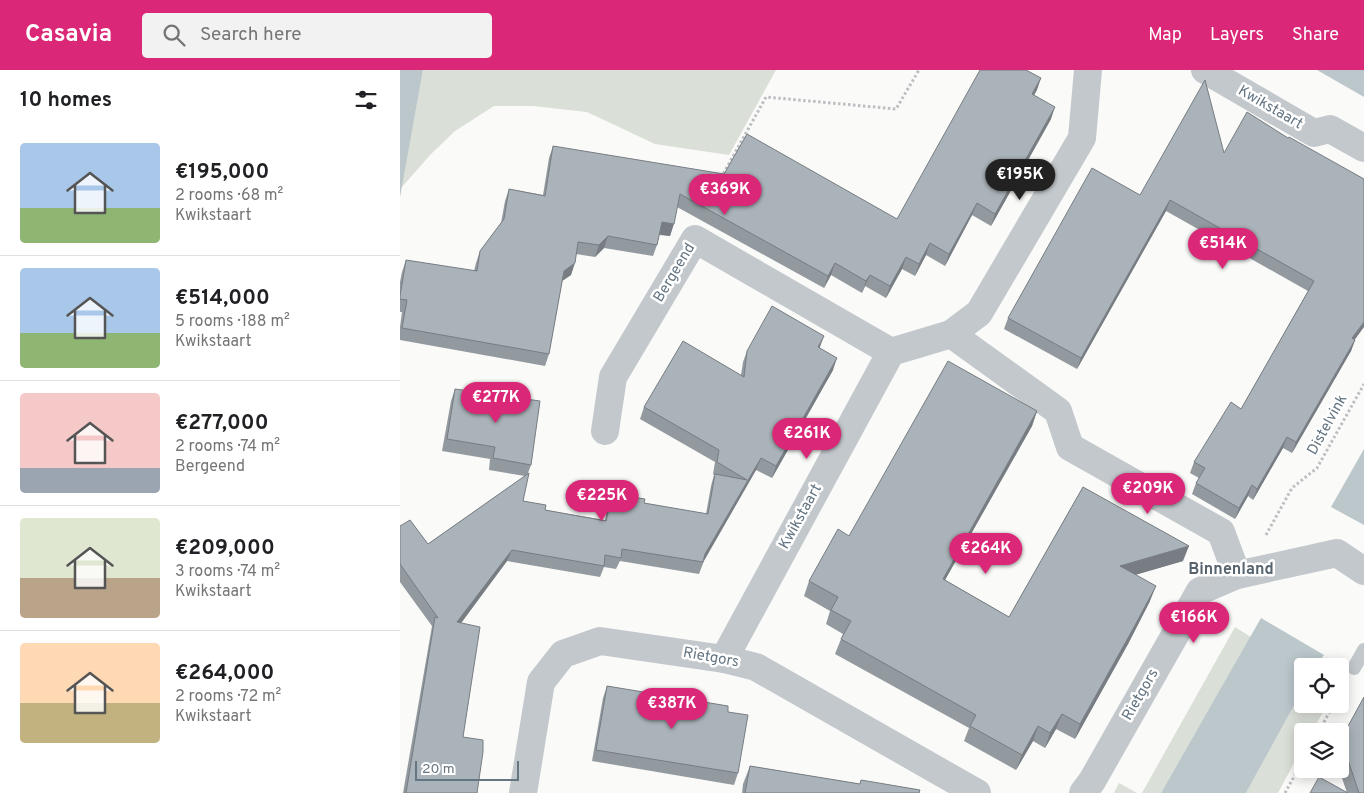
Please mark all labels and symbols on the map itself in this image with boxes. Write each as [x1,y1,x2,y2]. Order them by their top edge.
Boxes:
street label: Kwikstaart [1234,82,1306,134]
pin: €195K [985,158,1055,201]
pin: €369K [690,174,760,216]
pin: €514K [1188,228,1258,270]
street label: Bergeend [650,240,700,306]
pin: €277K [461,382,531,424]
street label: Distelvink [1304,391,1352,459]
pin: €261K [772,418,842,460]
pin: €209K [1113,472,1183,515]
pin: €225K [567,480,637,522]
street label: Kwikstaart [775,481,827,553]
pin: €264K [951,532,1021,575]
district label: Binnenland [1188,560,1274,580]
pin: €166K [1159,602,1229,644]
street label: Rietgors [681,644,741,672]
street label: Rietgors [1119,666,1163,724]
pin: €387K [637,688,707,730]
scale bar [415,758,519,781]

